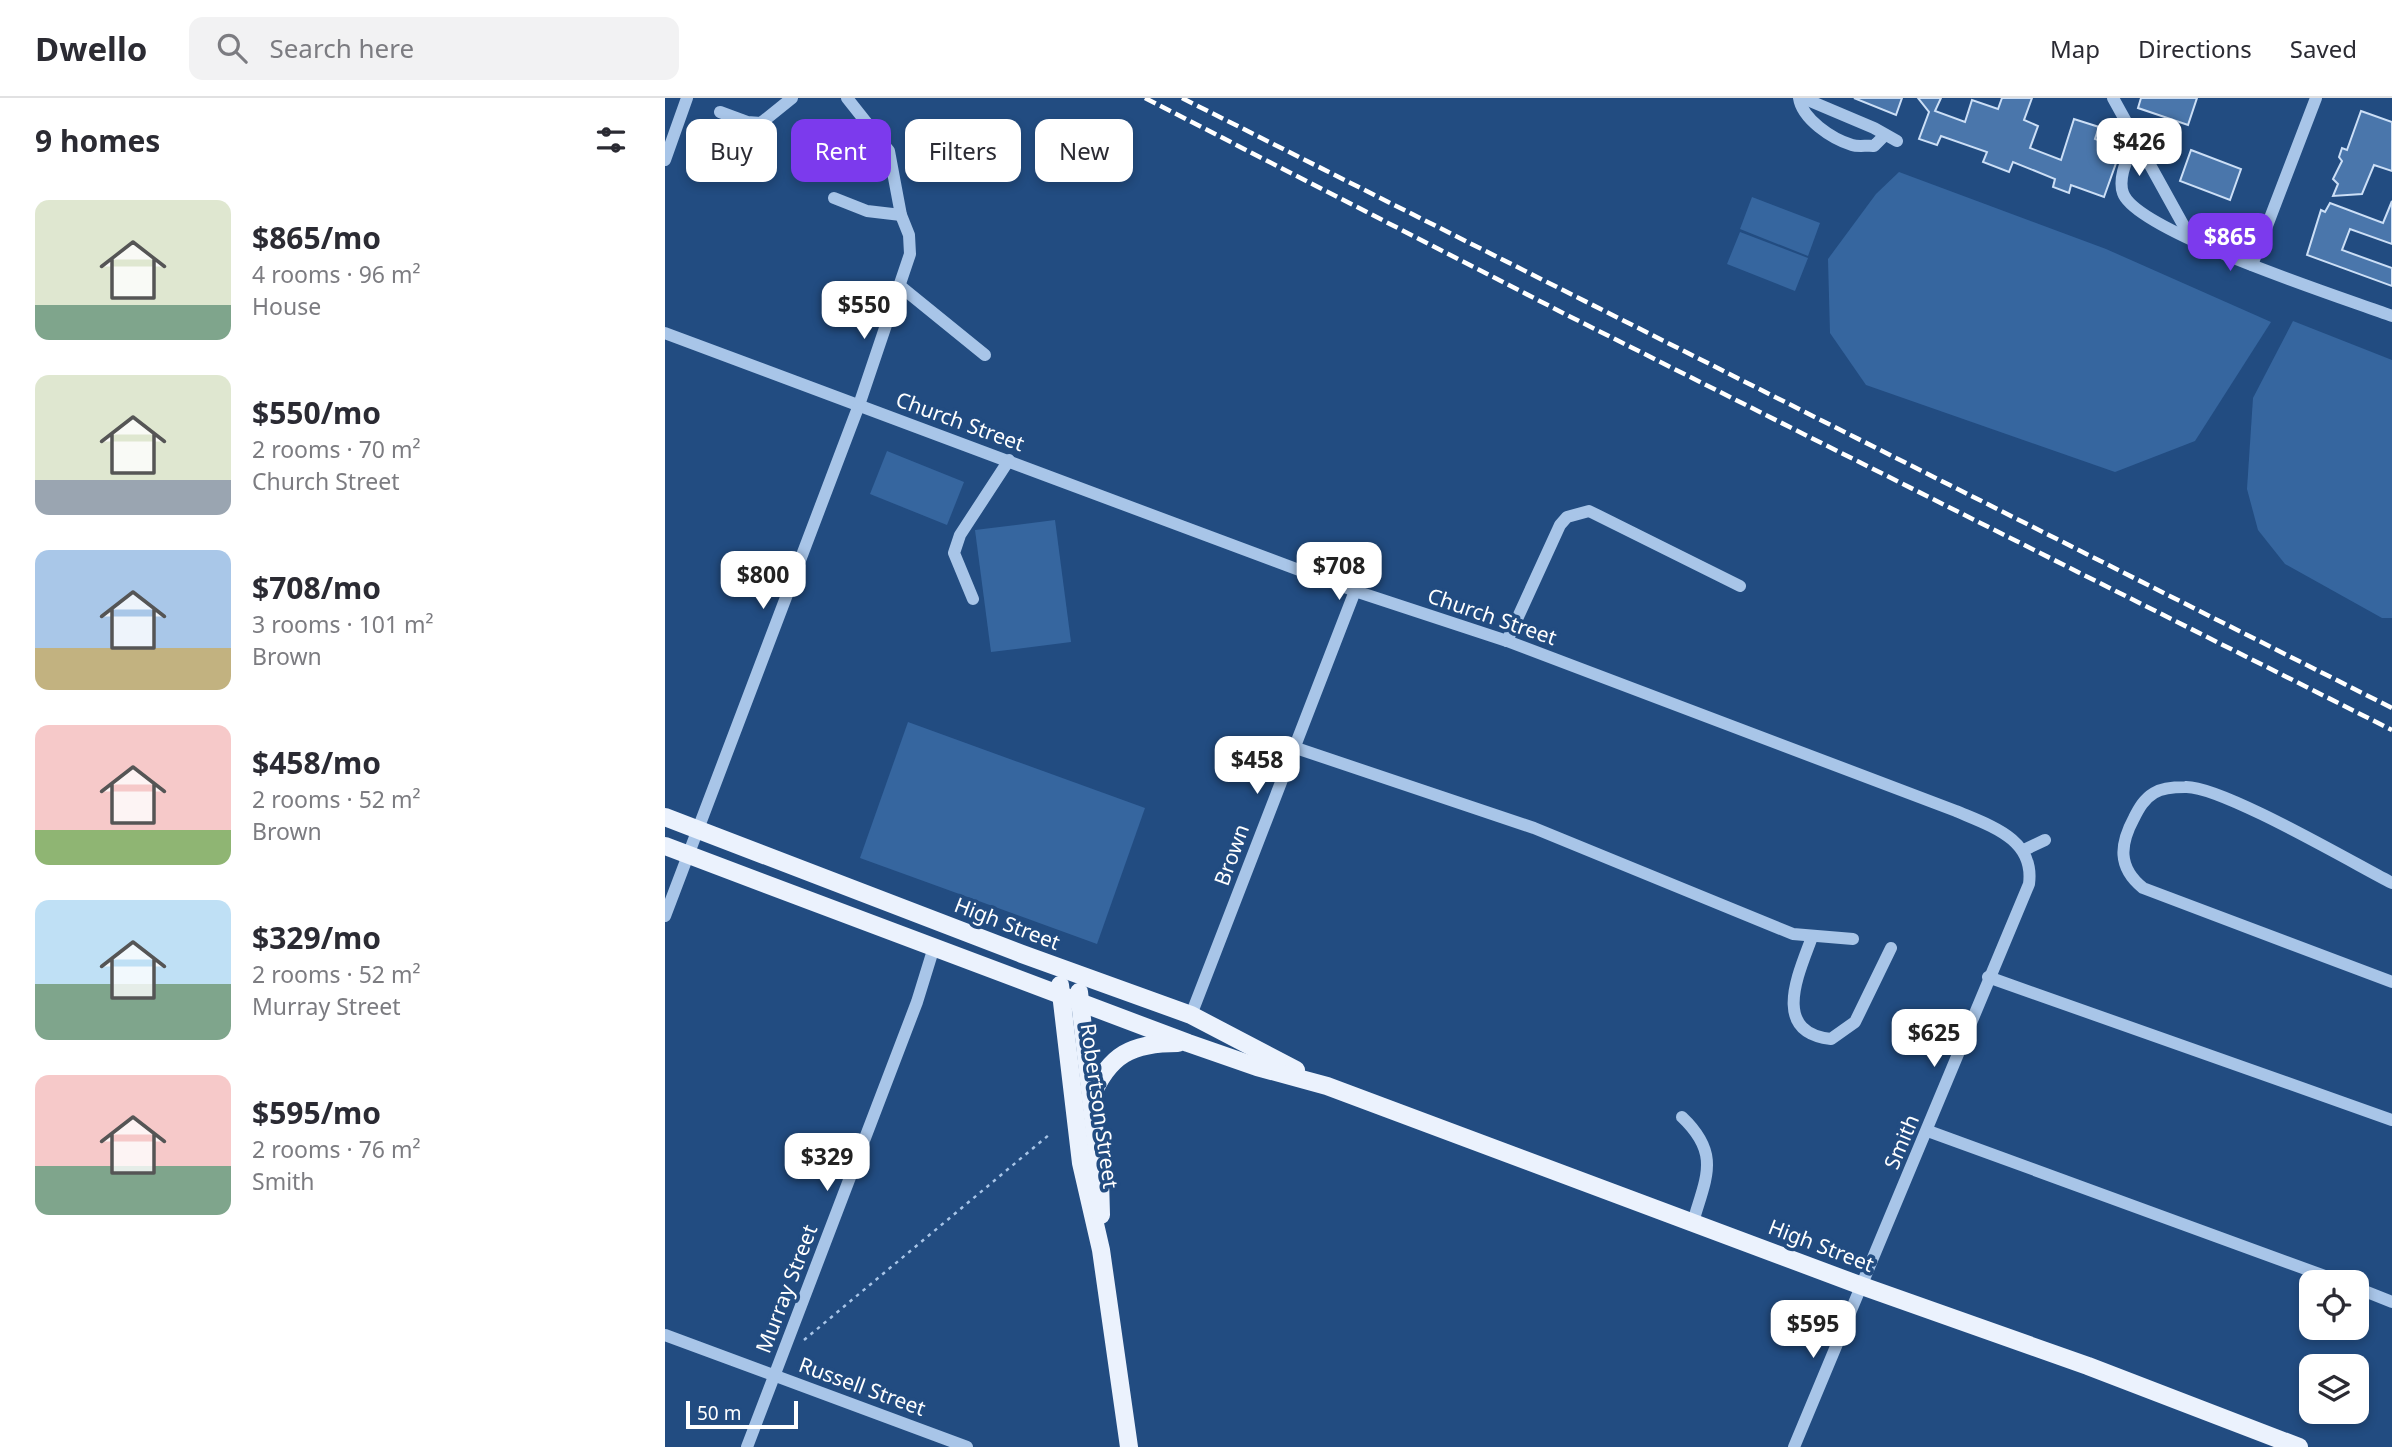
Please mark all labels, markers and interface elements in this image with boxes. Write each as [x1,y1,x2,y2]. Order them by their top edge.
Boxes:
search box [189,17,679,80]
text: Dwello [35,26,147,71]
icon: search [213,29,251,67]
text: Search here [269,30,414,66]
text: Map [2050,32,2100,65]
text: Directions [2138,32,2252,65]
text: Saved [2290,32,2357,65]
pin: $426 [2098,118,2180,178]
chip: Buy [686,119,777,182]
chip: Rent [791,119,891,182]
chip: Filters [905,119,1021,182]
chip: New [1035,119,1133,182]
text: 9 homes [35,120,160,161]
icon: filters [592,121,630,159]
text: $426 [2113,125,2165,157]
pin: $865 [2189,214,2271,273]
text: $865/mo [252,217,381,258]
text: $865 [2204,220,2256,252]
icon: home [91,228,175,312]
text: 4 rooms · 96 m² [252,258,421,290]
pin: $550 [823,282,905,341]
text: $550 [838,288,890,320]
text: House [252,290,321,322]
street label: Church Street [892,385,1029,457]
text: $550/mo [252,392,381,433]
icon: home [91,403,175,487]
text: 2 rooms · 70 m² [252,433,421,465]
text: Church Street [252,465,399,497]
pin: $708 [1298,542,1380,602]
text: $708 [1313,549,1365,581]
pin: $800 [722,552,804,611]
text: $800 [737,558,789,590]
text: $708/mo [252,567,381,608]
icon: home [91,578,175,662]
street label: Church Street [1424,581,1561,651]
text: 3 rooms · 101 m² [252,608,434,640]
text: Brown [252,640,322,672]
pin: $458 [1216,736,1298,796]
text: $458/mo [252,742,381,783]
text: $458 [1231,743,1283,775]
icon: home [91,753,175,837]
text: 2 rooms · 52 m² [252,783,421,815]
text: Brown [252,815,322,847]
street label: Brown [1207,820,1255,889]
street label: High Street [951,890,1065,956]
text: $329/mo [252,917,381,958]
icon: home [91,928,175,1012]
text: 2 rooms · 52 m² [252,958,421,990]
text: Murray Street [252,990,400,1022]
pin: $625 [1893,1010,1975,1069]
text: $625 [1908,1016,1960,1048]
street label: Robertson Street [1075,1021,1126,1191]
text: $595/mo [252,1092,381,1133]
icon: home [91,1103,175,1187]
street label: Smith [1877,1110,1925,1173]
text: 2 rooms · 76 m² [252,1133,421,1165]
pin: $329 [786,1134,868,1193]
text: $329 [801,1140,853,1172]
text: Smith [252,1165,315,1197]
street label: High Street [1765,1212,1879,1278]
street label: Murray Street [749,1220,824,1357]
map controls [2299,1270,2369,1424]
button: locate [2299,1270,2369,1340]
pin: $595 [1772,1300,1854,1360]
text: $595 [1787,1307,1839,1339]
street label: Russell Street [795,1350,930,1422]
button: layers [2299,1354,2369,1424]
scale bar [686,1398,798,1430]
text: 50 m [697,1400,741,1426]

